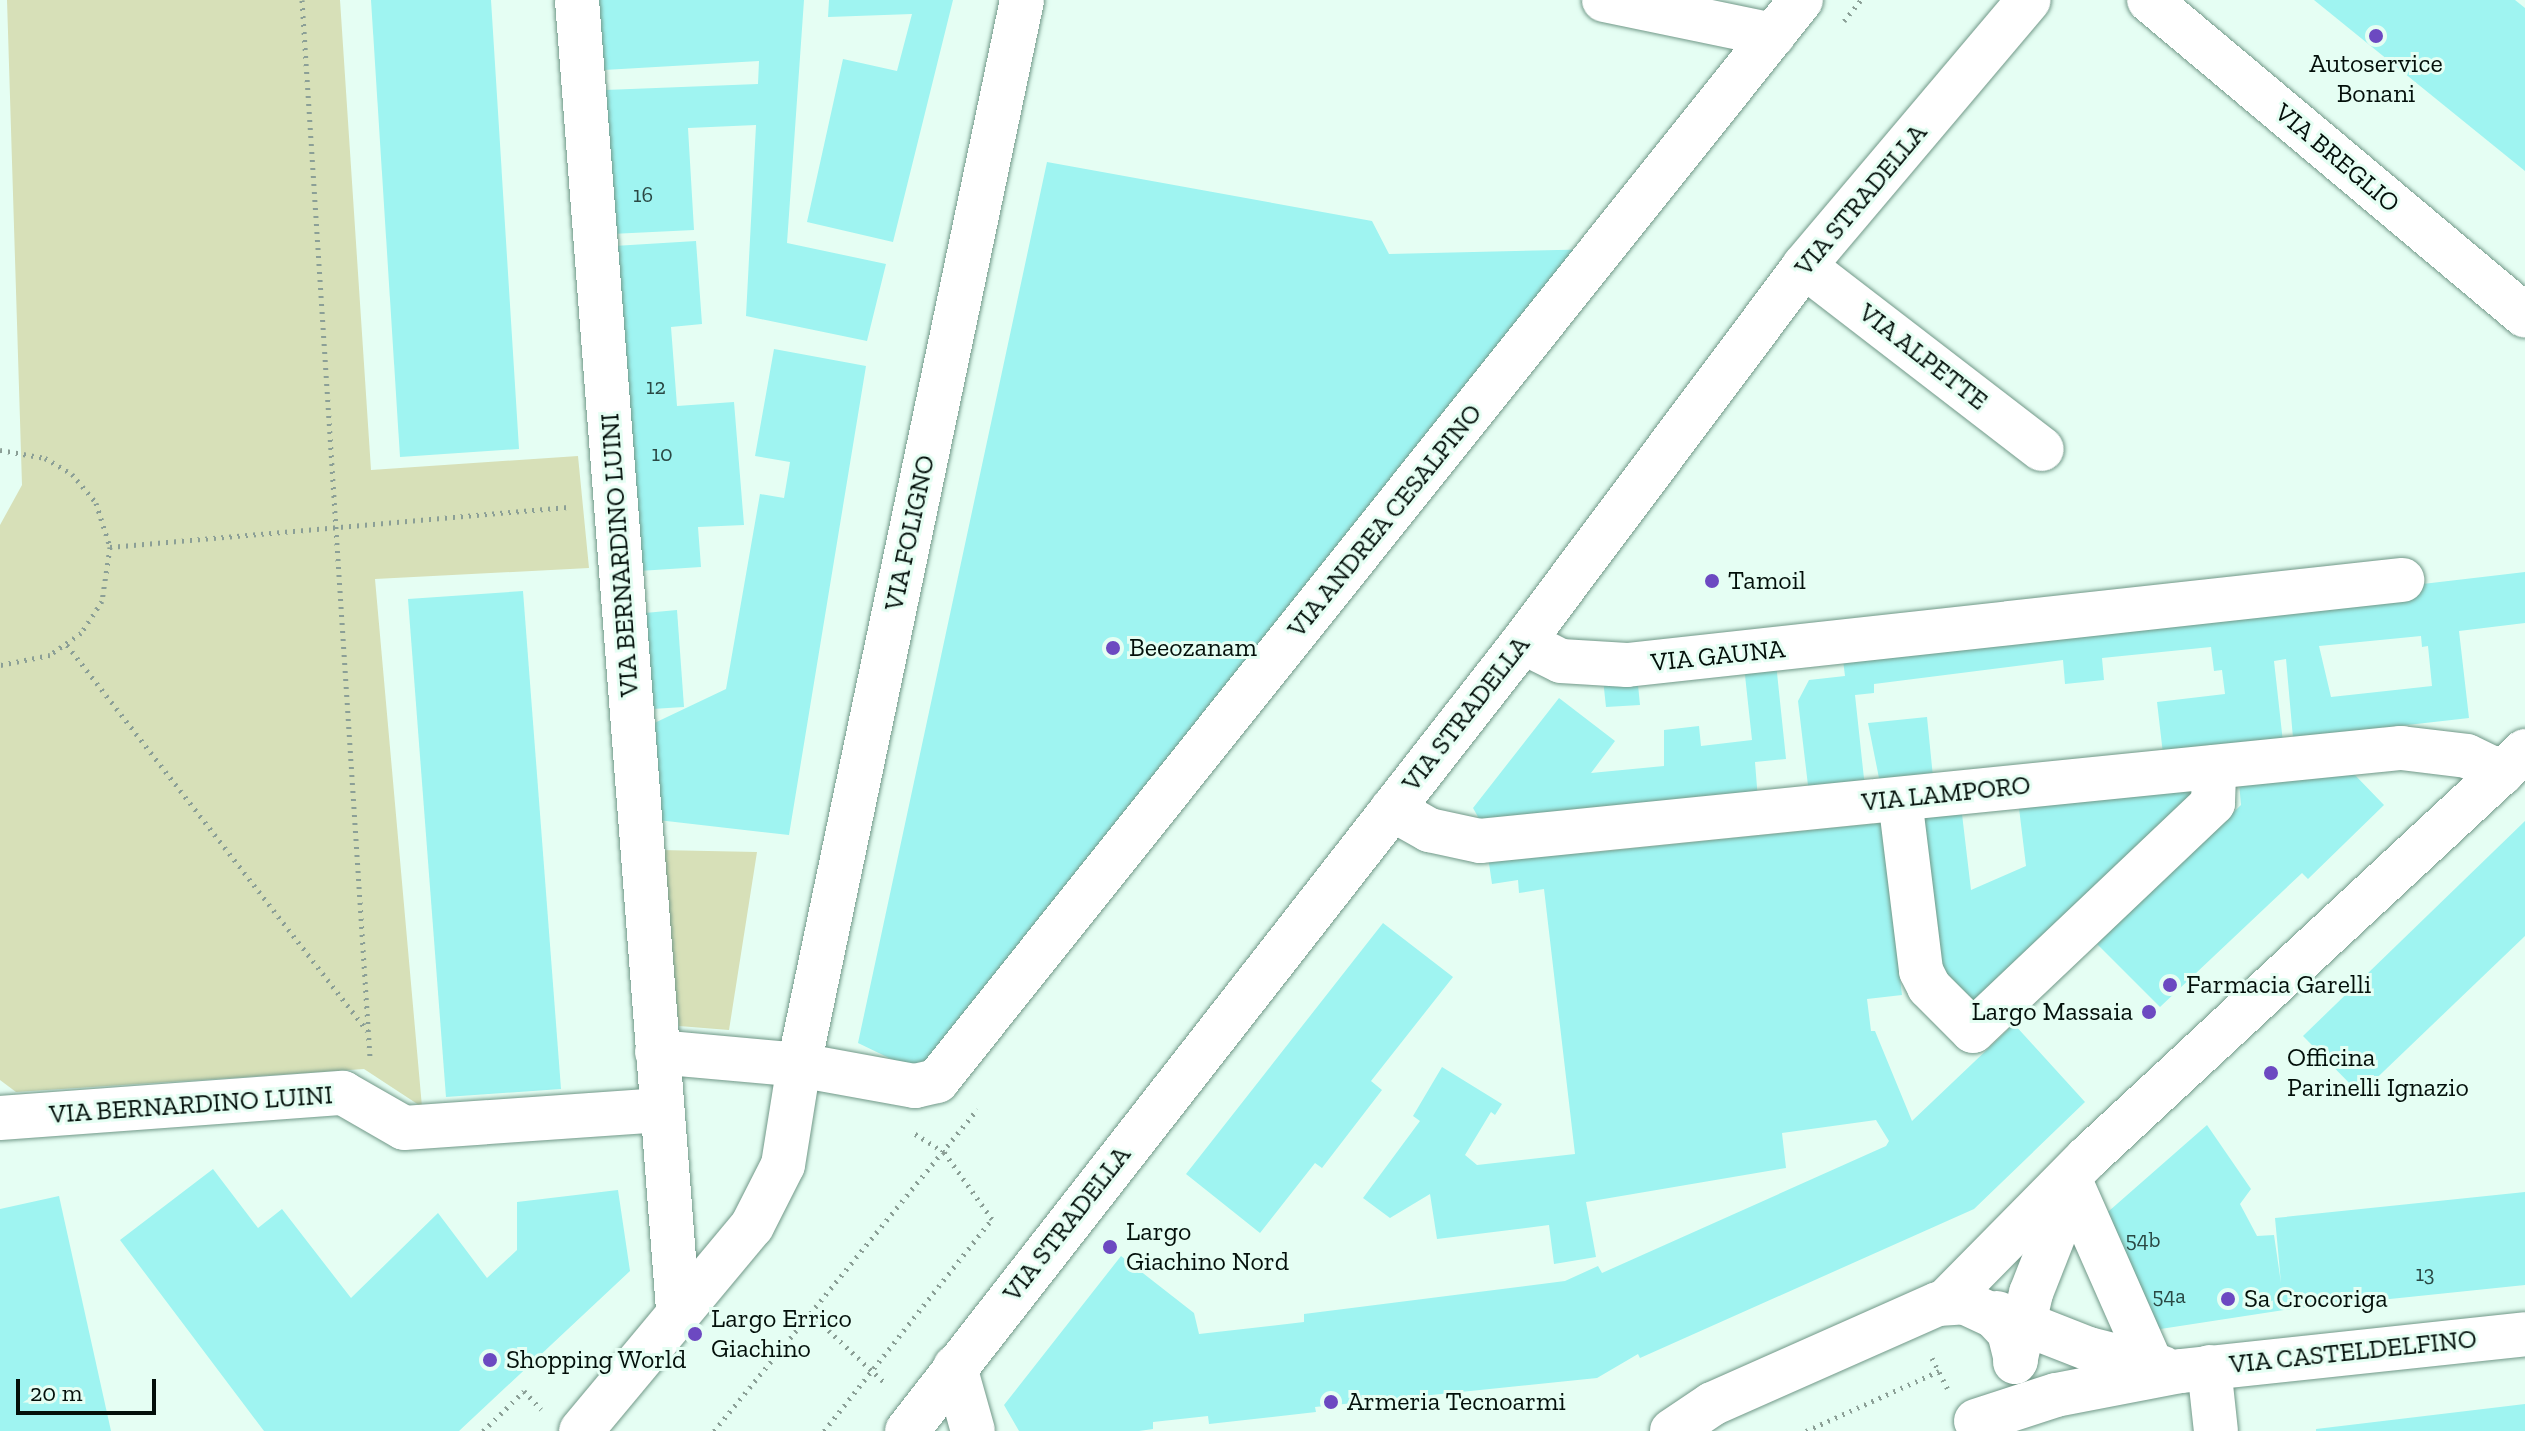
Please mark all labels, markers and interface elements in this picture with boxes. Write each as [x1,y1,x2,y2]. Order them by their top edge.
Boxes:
marker: Autoservice Bonani [2367,27,2385,45]
place label: Autoservice Bonani [2309,48,2443,110]
street label: VIA BREGLIO [2268,97,2406,219]
street label: VIA STRADELLA [1788,117,1934,283]
house number: 16 [633,182,653,208]
street label: VIA ALPETTE [1852,297,1994,417]
house number: 12 [646,374,666,400]
street label: VIA ANDREA CESALPINO [1281,397,1489,645]
street label: VIA BERNARDINO LUINI [594,412,646,698]
house number: 10 [651,441,673,467]
street label: VIA FOLIGNO [878,452,942,614]
place label: Tamoil [1728,565,1806,597]
marker: Tamoil [1703,572,1721,590]
street label: VIA STRADELLA [1395,630,1537,798]
place label: Beeozanam [1129,632,1257,664]
street label: VIA GAUNA [1649,633,1787,679]
marker: Beeozanam [1104,639,1122,657]
street label: VIA LAMPORO [1860,770,2032,818]
place label: Farmacia Garelli [2186,969,2371,1001]
marker: Farmacia Garelli [2161,976,2179,994]
place label: Largo Massaia [1971,996,2133,1028]
marker: Largo Massaia [2140,1003,2158,1021]
place label: Officina Parinelli Ignazio [2287,1042,2469,1104]
marker: Officina Parinelli Ignazio [2262,1064,2280,1082]
street label: VIA BERNARDINO LUINI [48,1079,334,1131]
street label: VIA STRADELLA [996,1140,1138,1308]
place label: Largo Giachino Nord [1126,1216,1289,1278]
house number: 54b [2126,1227,2160,1253]
marker: Largo Giachino Nord [1101,1238,1119,1256]
house number: 13 [2415,1261,2435,1287]
house number: 54a [2152,1283,2186,1309]
place label: Sa Crocoriga [2244,1283,2388,1315]
marker: Sa Crocoriga [2219,1290,2237,1308]
place label: Largo Errico Giachino [711,1303,852,1364]
street label: VIA CASTELDELFINO [2227,1323,2479,1381]
marker: Largo Errico Giachino [686,1325,704,1343]
place label: Shopping World [506,1344,687,1376]
marker: Shopping World [481,1351,499,1369]
scale bar [20,1363,160,1413]
text: 20 m [30,1378,82,1407]
place label: Armeria Tecnoarmi [1347,1386,1566,1418]
marker: Armeria Tecnoarmi [1322,1393,1340,1411]

